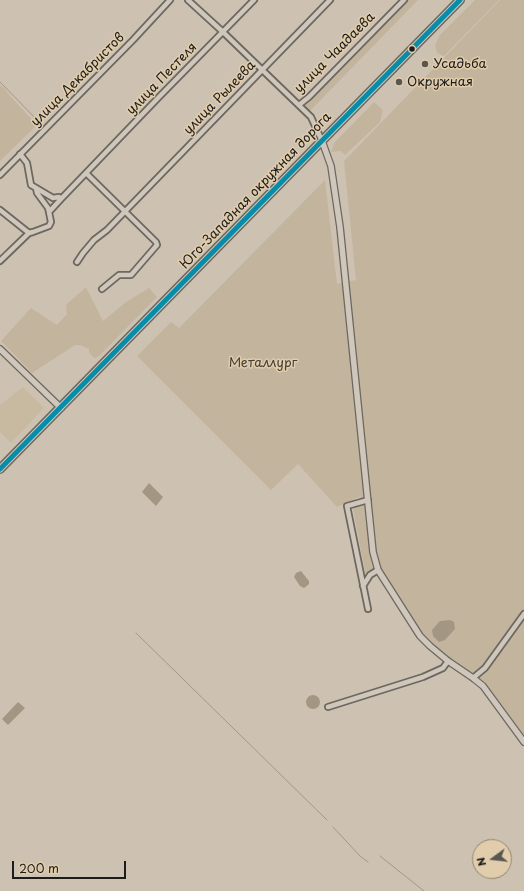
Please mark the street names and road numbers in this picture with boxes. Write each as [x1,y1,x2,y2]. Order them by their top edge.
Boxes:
street label: улица Чаадаева [292,10,378,96]
street label: улица Декабристов [28,30,128,130]
street label: улица Пестеля [124,40,200,118]
street label: улица Рылеева [181,58,259,138]
street label: Юго-Западная окружная дорога [177,110,335,272]

